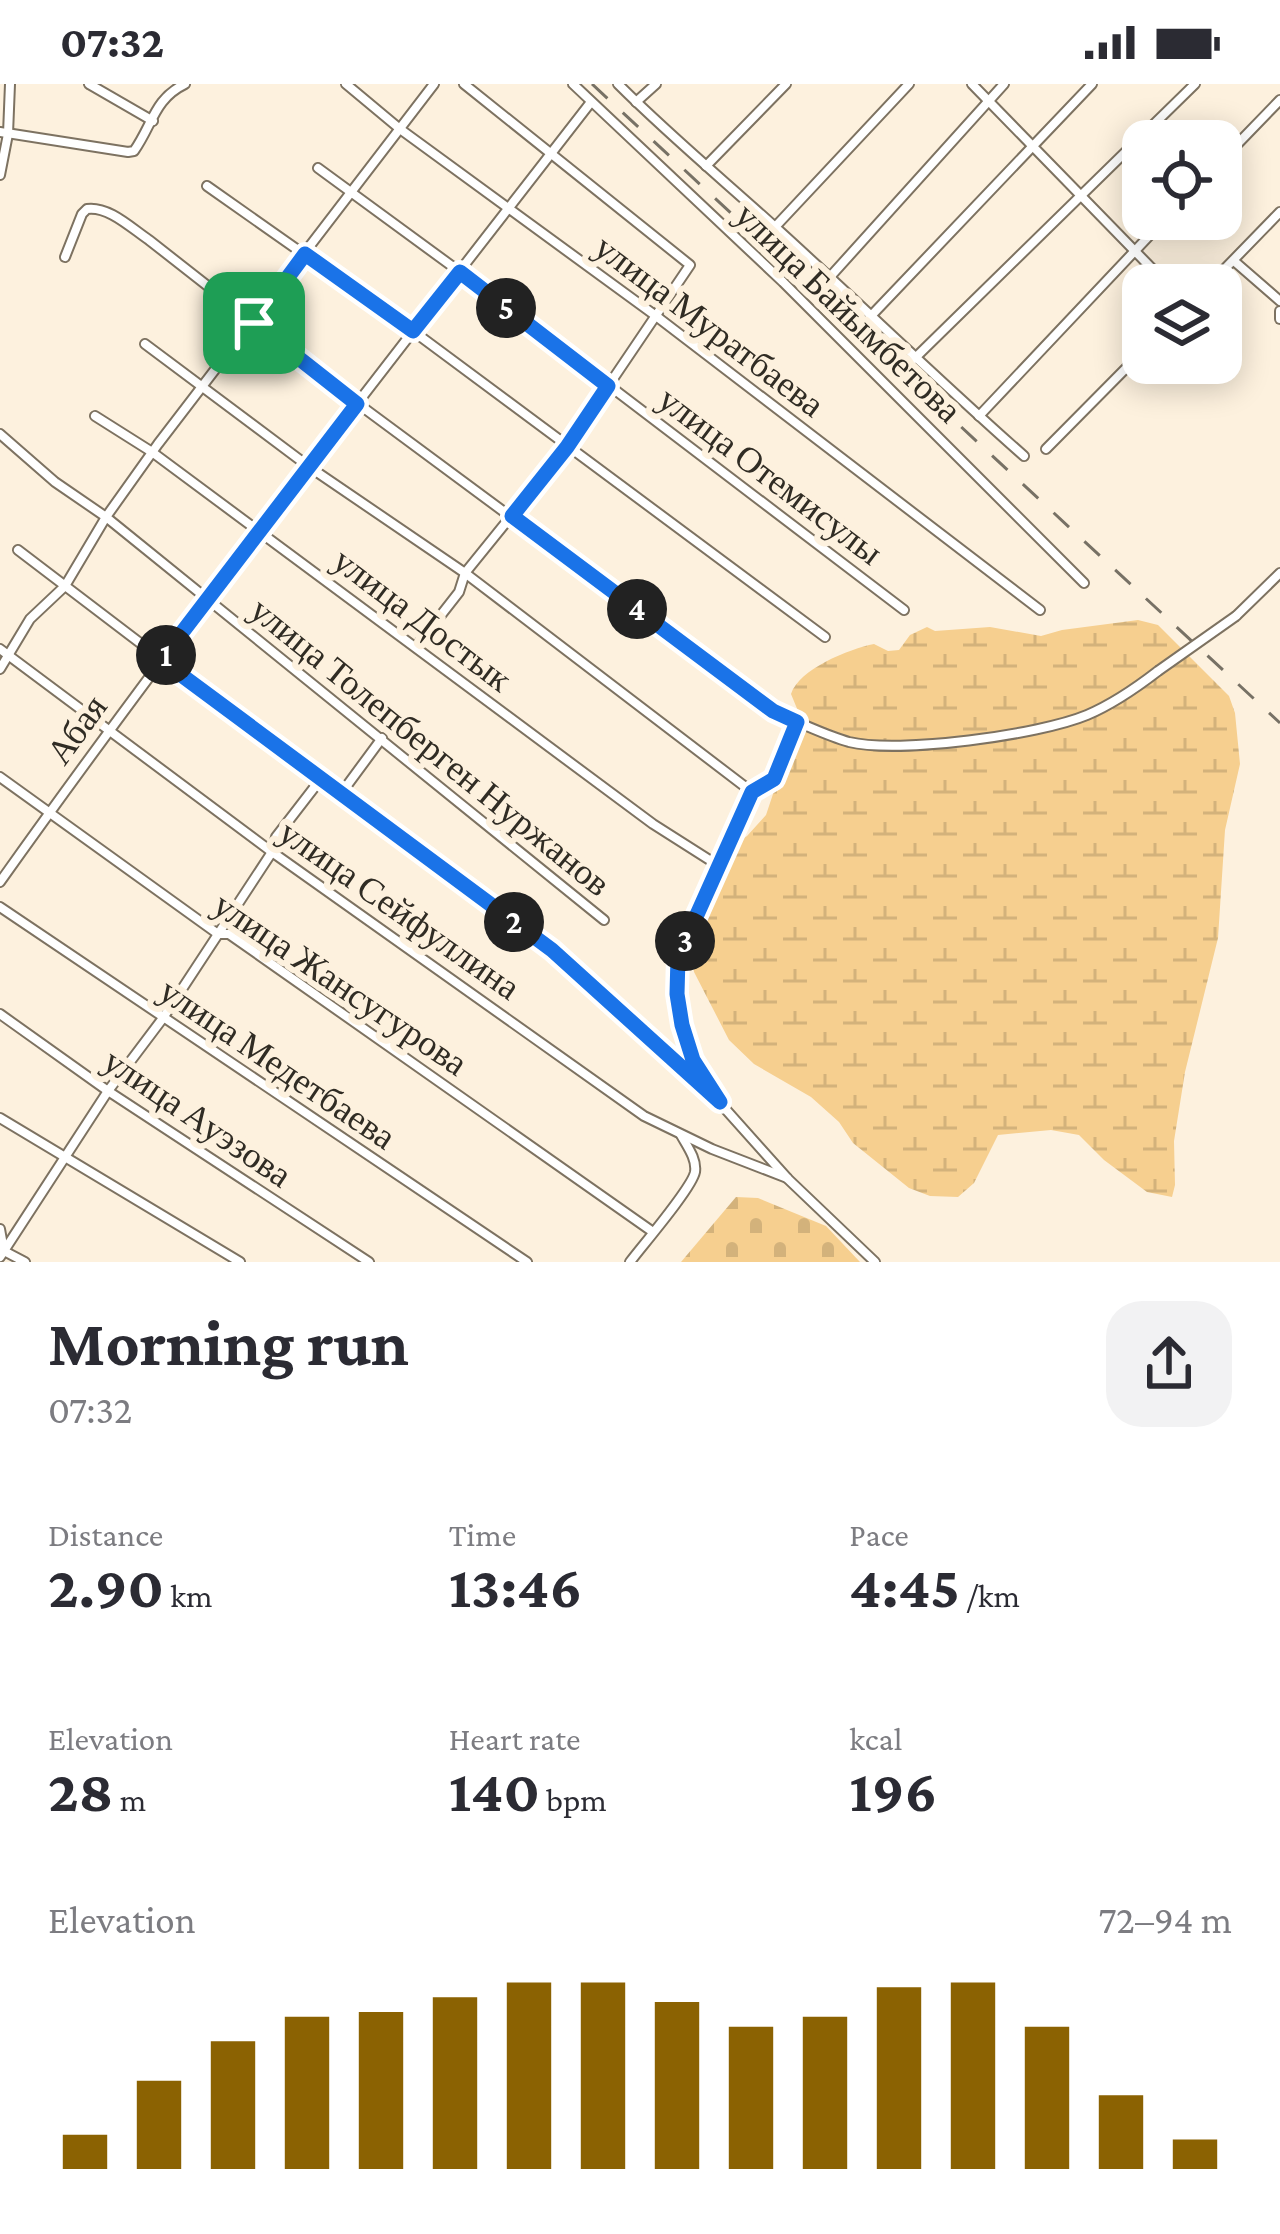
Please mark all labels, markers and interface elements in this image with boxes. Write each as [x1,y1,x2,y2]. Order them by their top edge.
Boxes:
text: 07:32 [60,17,164,67]
map controls [1122,120,1242,384]
button: locate [1122,120,1242,240]
street label: улица Байымбетова [727,195,969,431]
street label: улица Муратбаева [587,227,832,425]
button: layers [1122,264,1242,384]
pin [203,272,305,374]
pin: 5 [476,278,536,338]
text: 5 [498,289,514,326]
icon: arrive [221,290,287,356]
street label: улица Отемисулы [651,379,890,573]
street label: улица Достык [326,540,520,700]
pin: 4 [607,579,667,639]
street label: улица Толепберген Нуржанов [243,589,618,904]
text: 4 [628,590,646,627]
pin: 1 [136,625,196,685]
text: 1 [160,636,172,673]
street label: Абая [39,687,115,772]
street label: улица Сейфуллина [271,812,527,1008]
street label: улица Жансугурова [206,884,475,1083]
pin: 2 [484,892,544,952]
text: 2 [506,903,522,940]
pin: 3 [655,911,715,971]
text: 3 [677,922,693,959]
street label: улица Медетбаева [152,970,403,1157]
street label: улица Ауэзова [96,1040,299,1195]
button: share [1106,1301,1232,1427]
text: Morning run [48,1306,409,1379]
text: 07:32 [48,1388,132,1431]
text: Distance [48,1516,163,1553]
text: Time [449,1516,516,1553]
text: Pace [849,1516,909,1553]
text: 2.90 [48,1553,164,1620]
text: 13:46 [449,1553,582,1620]
text: 4:45 [849,1553,960,1620]
text: km [164,1577,212,1614]
text: /km [960,1577,1020,1614]
text: Elevation [48,1720,173,1757]
text: Heart rate [449,1720,581,1757]
text: kcal [849,1720,903,1757]
text: 28 [48,1757,114,1824]
text: 140 [449,1757,540,1824]
text: 196 [849,1757,937,1824]
text: m [114,1781,146,1818]
text: bpm [540,1781,607,1818]
text: Elevation [48,1898,196,1941]
text: 72–94 m [1098,1898,1232,1941]

